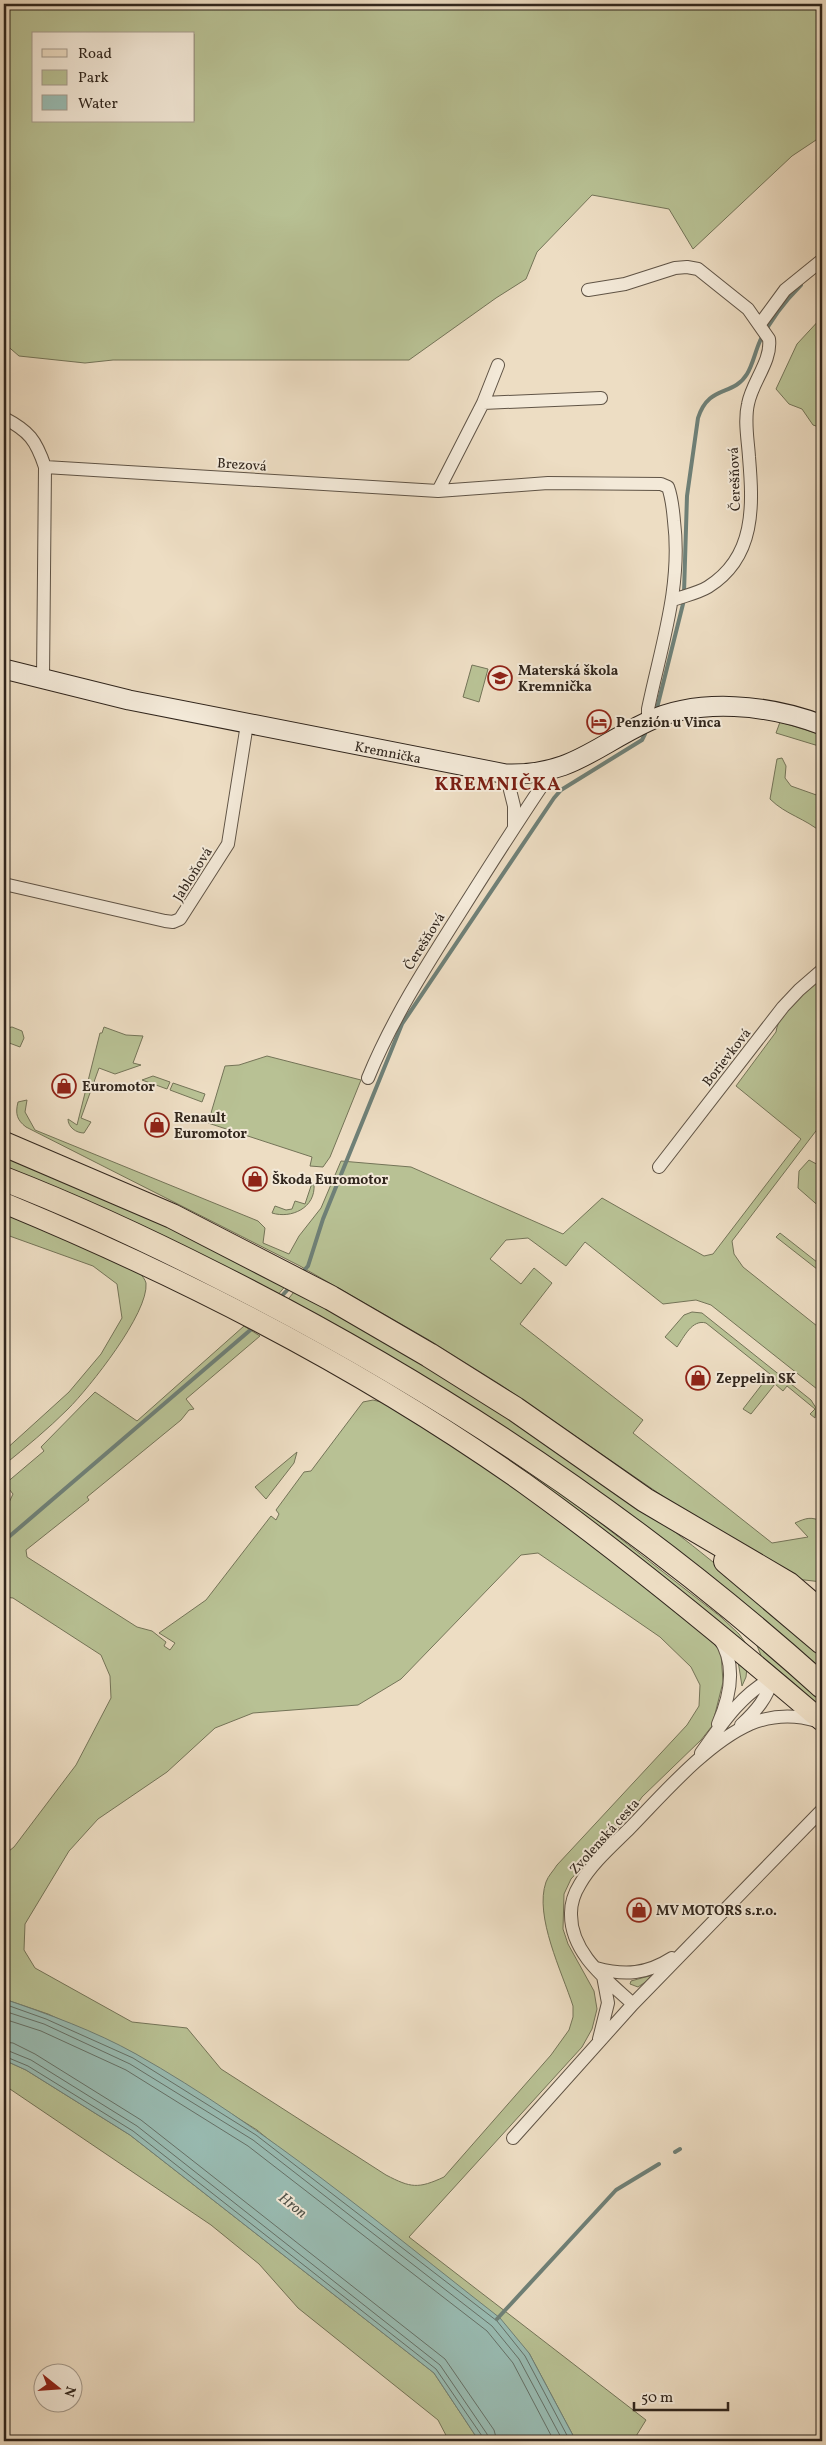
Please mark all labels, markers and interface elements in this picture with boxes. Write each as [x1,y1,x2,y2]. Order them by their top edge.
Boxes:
legend [32,32,195,122]
text: Road [78,44,112,65]
text: Park [78,68,109,89]
text: Water [78,94,118,115]
street label: Čerešňová [725,446,746,511]
street label: Brezová [216,454,267,477]
place label: Materská škola Kremnička [518,662,619,697]
school or university icon: Materská škola Kremnička [487,665,513,691]
hotel icon: Penzión u Vinca [586,709,612,735]
place label: Penzión u Vinca [616,714,721,733]
street label: Kremnička [353,738,423,769]
district label: KREMNIČKA [435,772,561,798]
street label: Jabloňová [169,844,217,906]
street label: Čerešňová [400,909,450,974]
street label: Borievková [698,1025,756,1091]
shop icon: Euromotor [51,1073,77,1099]
place label: Euromotor [82,1078,155,1097]
place label: Renault Euromotor [174,1109,247,1144]
shop icon: Renault Euromotor [144,1112,170,1138]
shop icon: Škoda Euromotor [242,1166,268,1192]
place label: Škoda Euromotor [272,1170,388,1190]
shop icon: Zeppelin SK [685,1365,711,1391]
place label: Zeppelin SK [716,1370,796,1389]
street label: Zvolenská cesta [566,1795,644,1879]
shop icon: MV MOTORS s.r.o. [626,1897,652,1923]
place label: MV MOTORS s.r.o. [656,1902,777,1921]
water label: Hron [273,2188,311,2224]
north arrow [32,2362,82,2412]
scale bar [634,2380,727,2412]
text: N [58,2384,80,2399]
text: 50 m [641,2388,673,2409]

